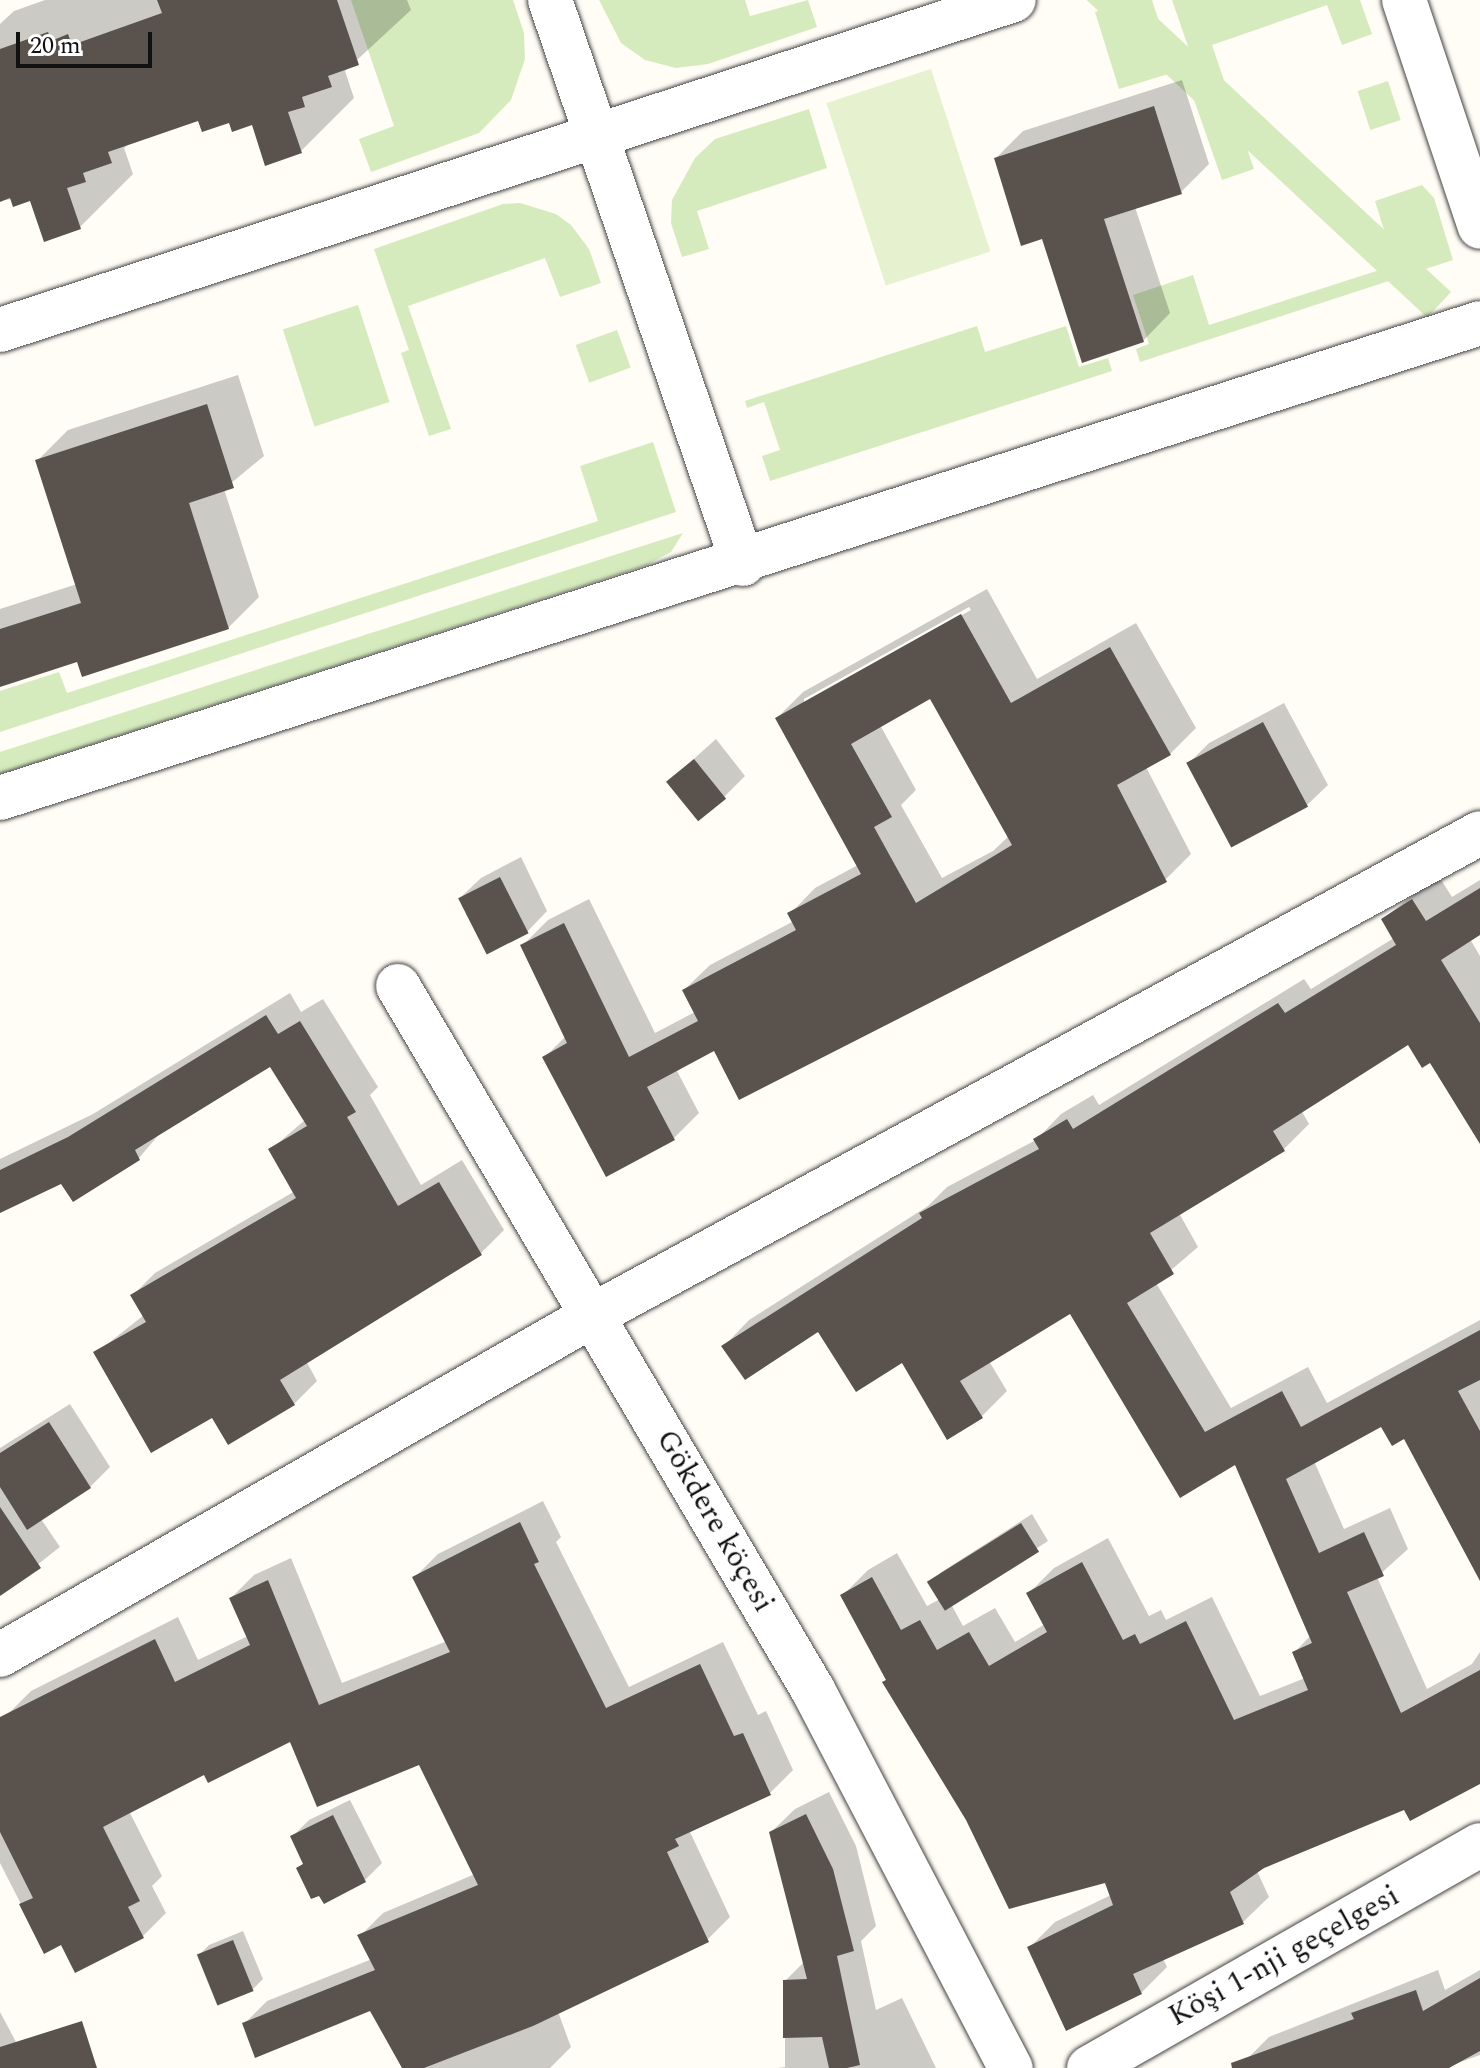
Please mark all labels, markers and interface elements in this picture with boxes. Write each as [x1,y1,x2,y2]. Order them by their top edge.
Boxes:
scale bar [20,16,156,66]
text: 20 m [30,28,81,64]
street label: Gökdere köçesi [648,1424,782,1618]
street label: Köşi 1-nji geçelgesi [1162,1878,1406,2034]

